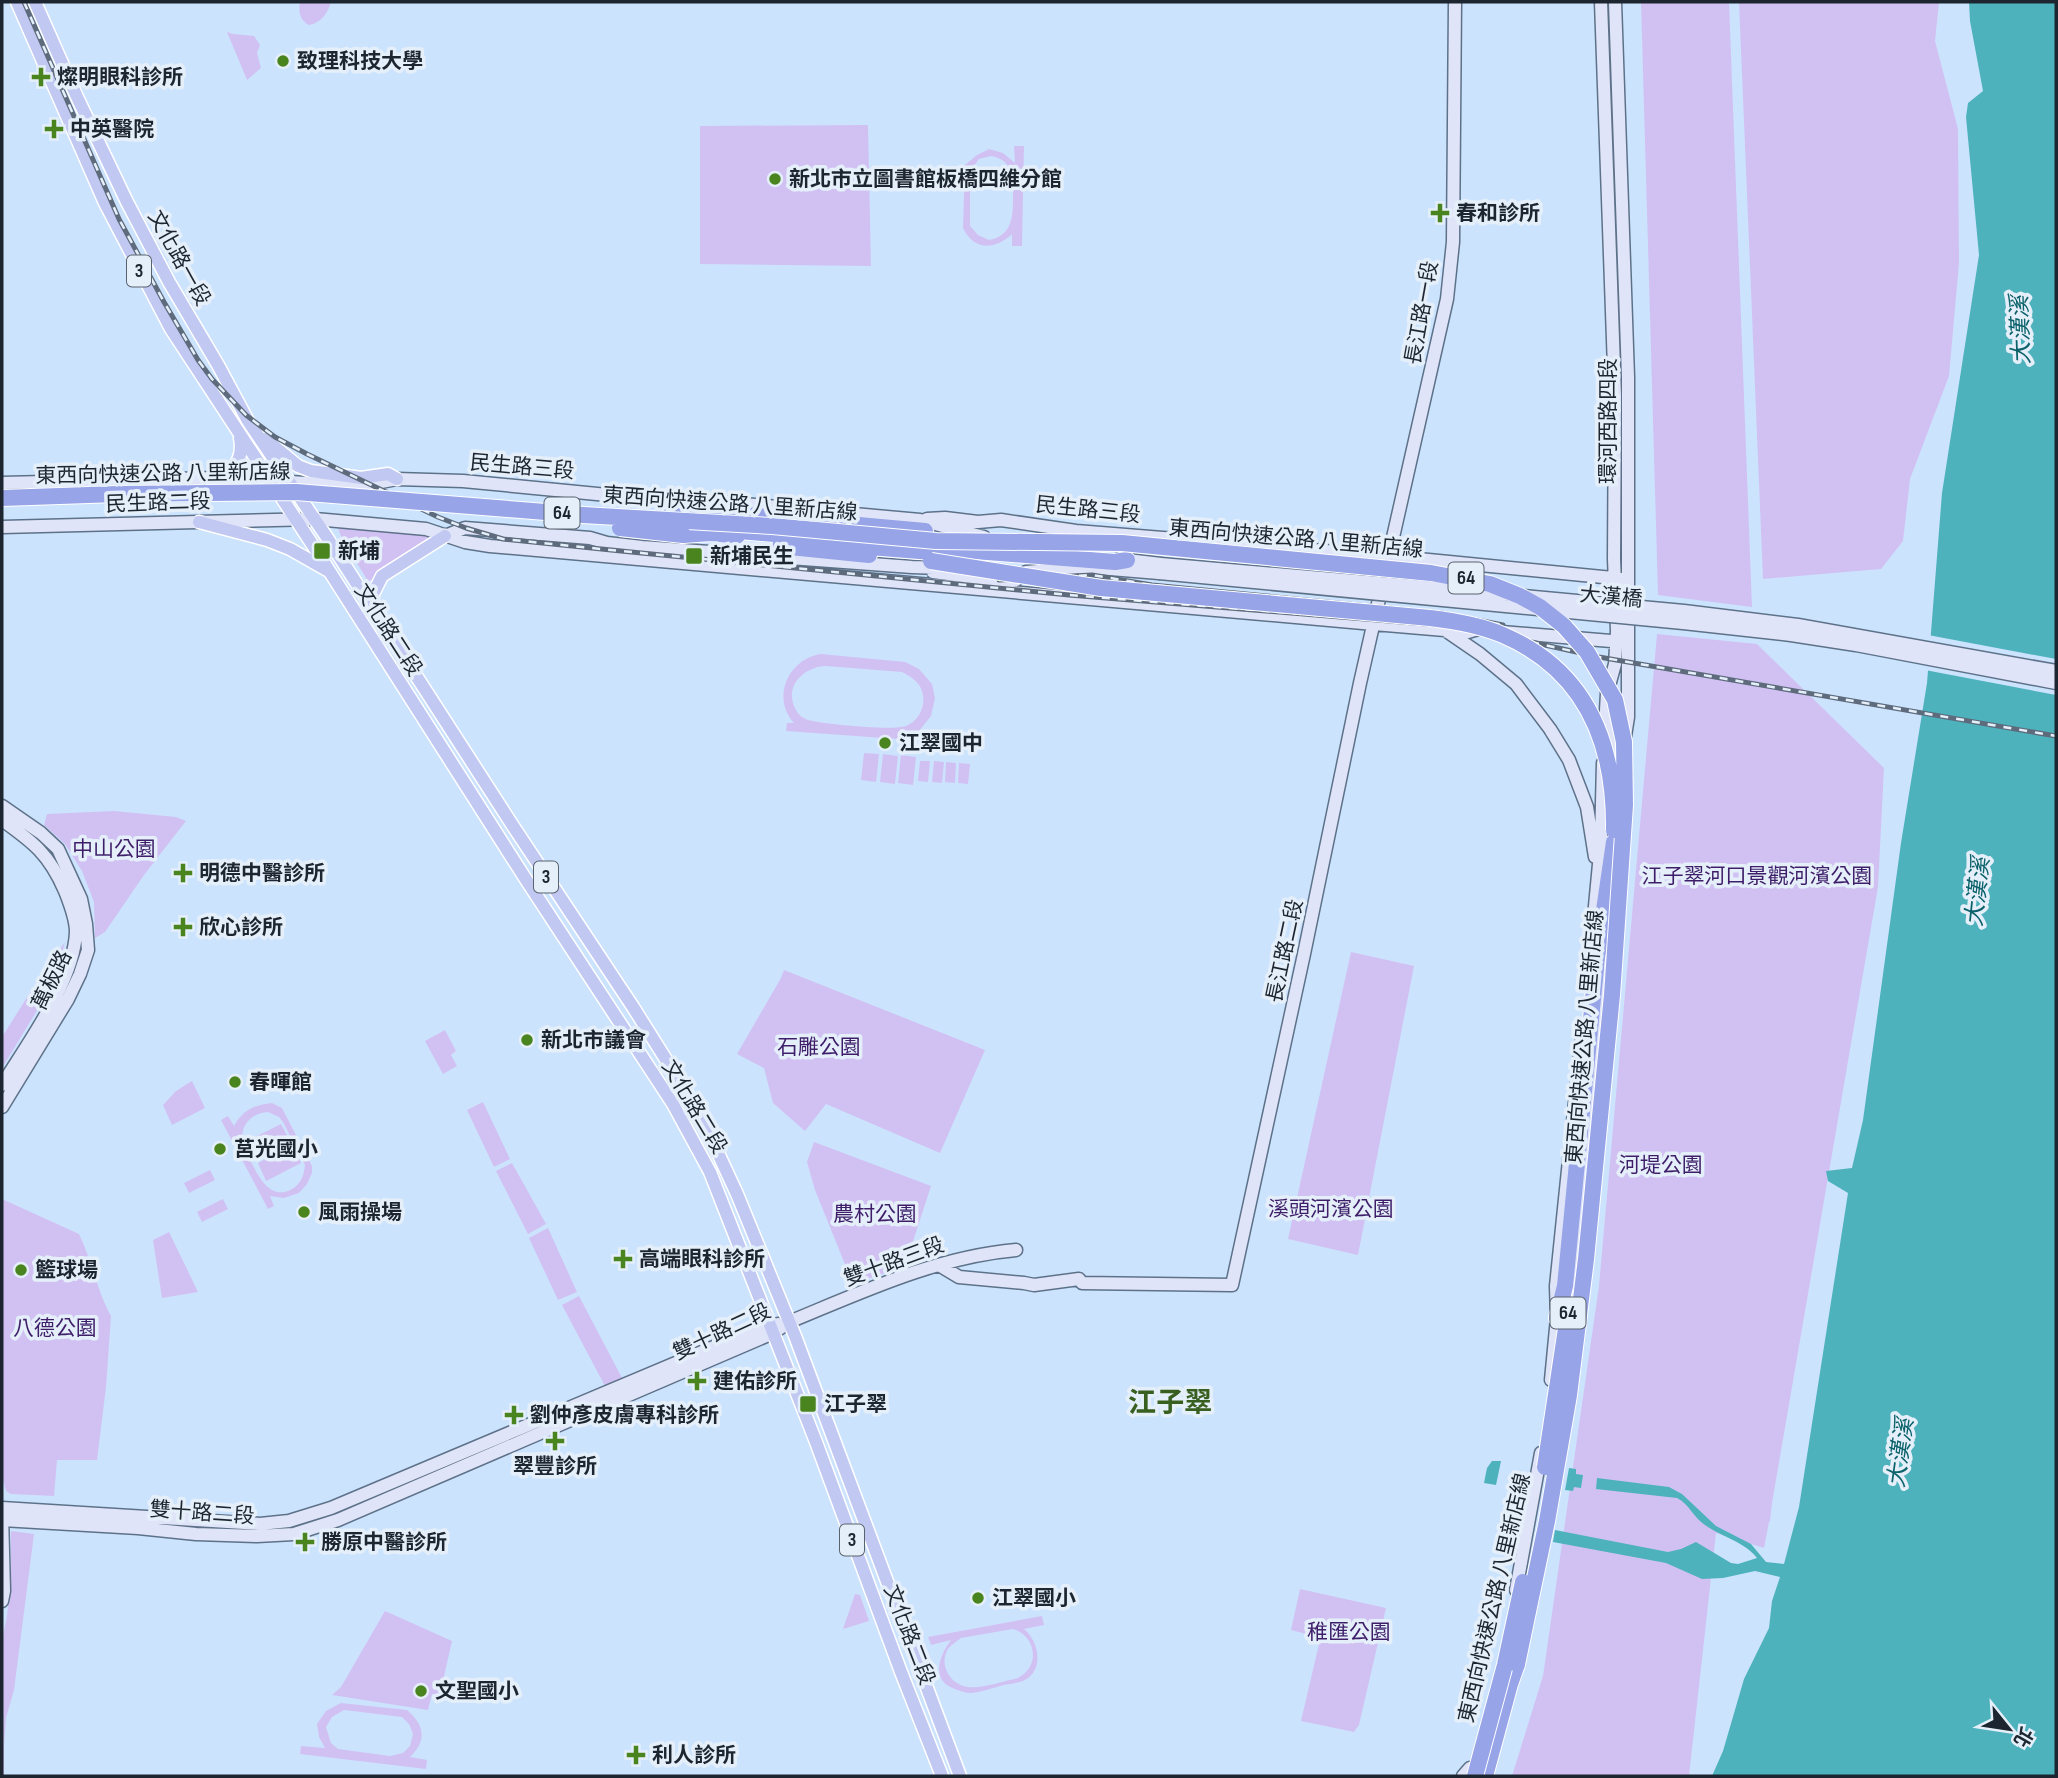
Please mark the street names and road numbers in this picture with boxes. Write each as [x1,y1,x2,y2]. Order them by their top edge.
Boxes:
street label: 文化路一段 [143,206,215,310]
road number: 3 [127,256,151,286]
street label: 長江路一段 [1401,259,1443,367]
street label: 環河西路四段 [1596,358,1621,484]
street label: 民生路三段 [469,450,575,484]
street label: 東西向快速公路 八里新店線 [35,459,291,489]
street label: 東西向快速公路 八里新店線 [602,483,858,525]
street label: 民生路二段 [105,489,211,517]
street label: 民生路三段 [1034,492,1142,528]
road number: 64 [544,498,580,528]
street label: 東西向快速公路 八里新店線 [1168,515,1424,563]
road number: 64 [1448,562,1484,594]
street label: 文化路二段 [349,579,427,681]
street label: 大漢橋 [1579,582,1643,612]
road number: 3 [534,862,558,892]
street label: 長江路二段 [1262,897,1308,1005]
street label: 東西向快速公路 八里新店線 [1561,909,1609,1165]
street label: 萬板路 [27,946,77,1014]
street label: 文化路二段 [656,1056,732,1158]
street label: 雙十路三段 [840,1232,948,1292]
street label: 雙十路二段 [669,1298,775,1366]
road number: 64 [1550,1298,1586,1329]
street label: 東西向快速公路 八里新店線 [1454,1471,1536,1725]
street label: 雙十路二段 [149,1497,255,1529]
road number: 3 [840,1524,864,1556]
street label: 文化路二段 [879,1582,939,1688]

